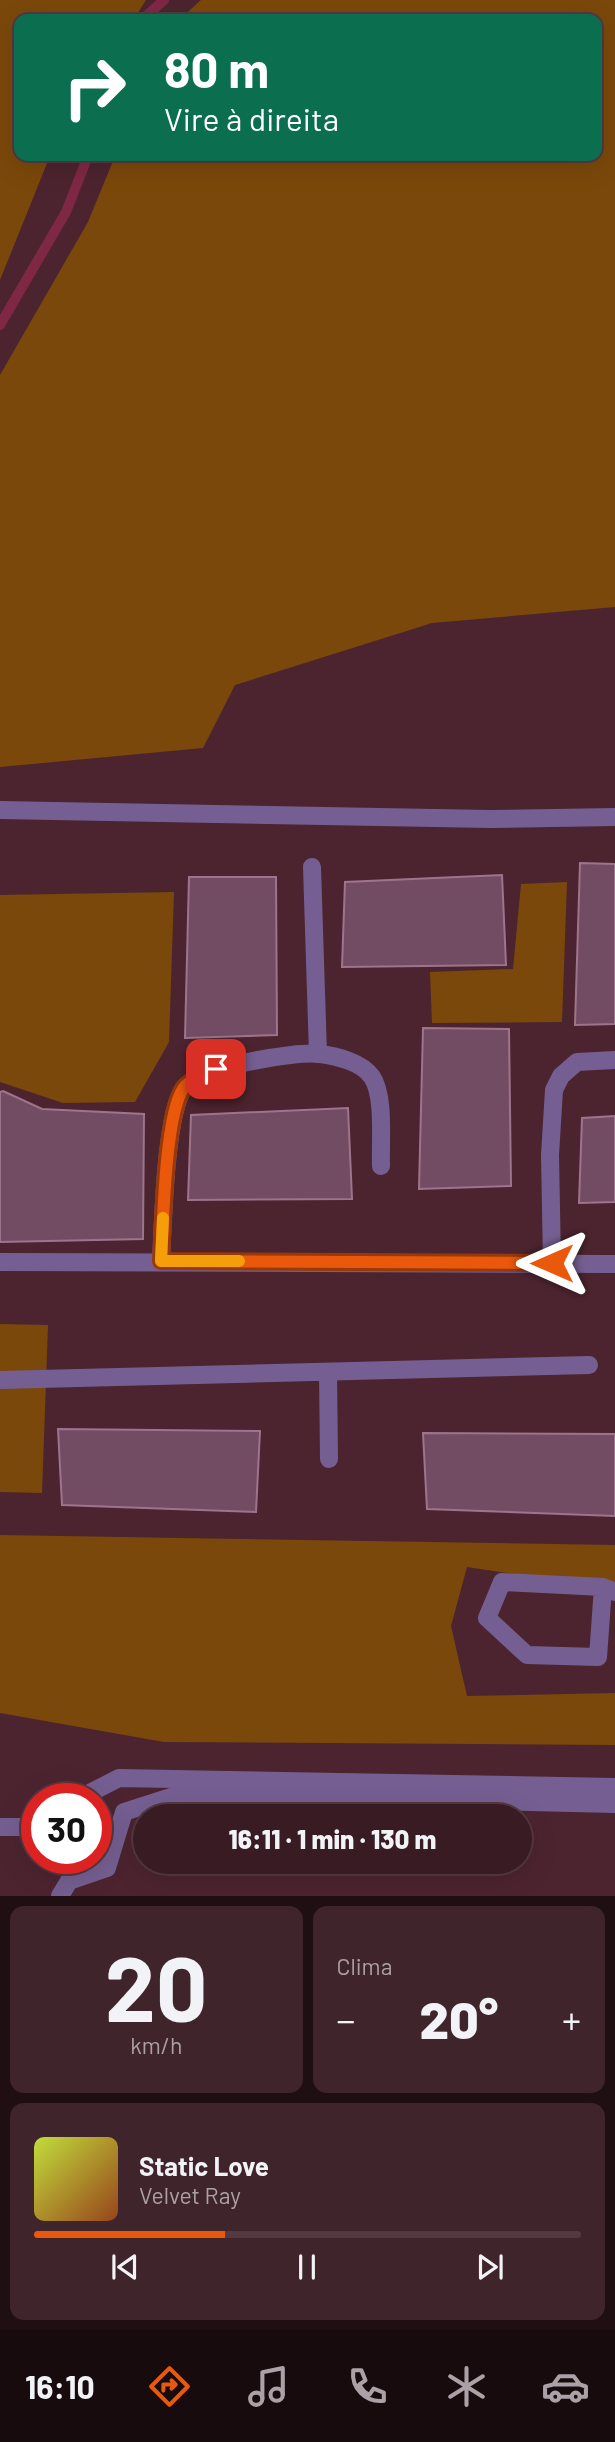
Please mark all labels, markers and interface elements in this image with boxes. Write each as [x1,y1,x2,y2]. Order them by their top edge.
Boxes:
text: 80 m [164,39,269,98]
icon: right [49,42,140,133]
text: Vire à direita [164,99,339,137]
pin [186,1039,246,1099]
icon: arrive [197,1050,235,1088]
position arrow [515,1226,589,1300]
speed limit sign: 30 [21,1783,112,1874]
text: 16:11 · 1 min · 130 m [229,1823,436,1854]
text: 20 [105,1931,208,2040]
text: Clima [337,1952,392,1980]
text: 20° [419,1987,498,2049]
text: − [337,1996,356,2042]
text: + [562,1996,581,2042]
text: km/h [130,2031,182,2059]
text: Static Love [139,2150,269,2181]
text: Velvet Ray [139,2181,241,2209]
icon: previous [106,2248,144,2286]
icon: pause [288,2248,326,2286]
icon: next [471,2248,509,2286]
icon: directions [145,2362,194,2411]
icon: music [244,2362,293,2411]
icon: phone [343,2362,392,2411]
icon: climate [442,2362,491,2411]
icon: car [541,2362,590,2411]
text: 16:10 [25,2367,95,2405]

